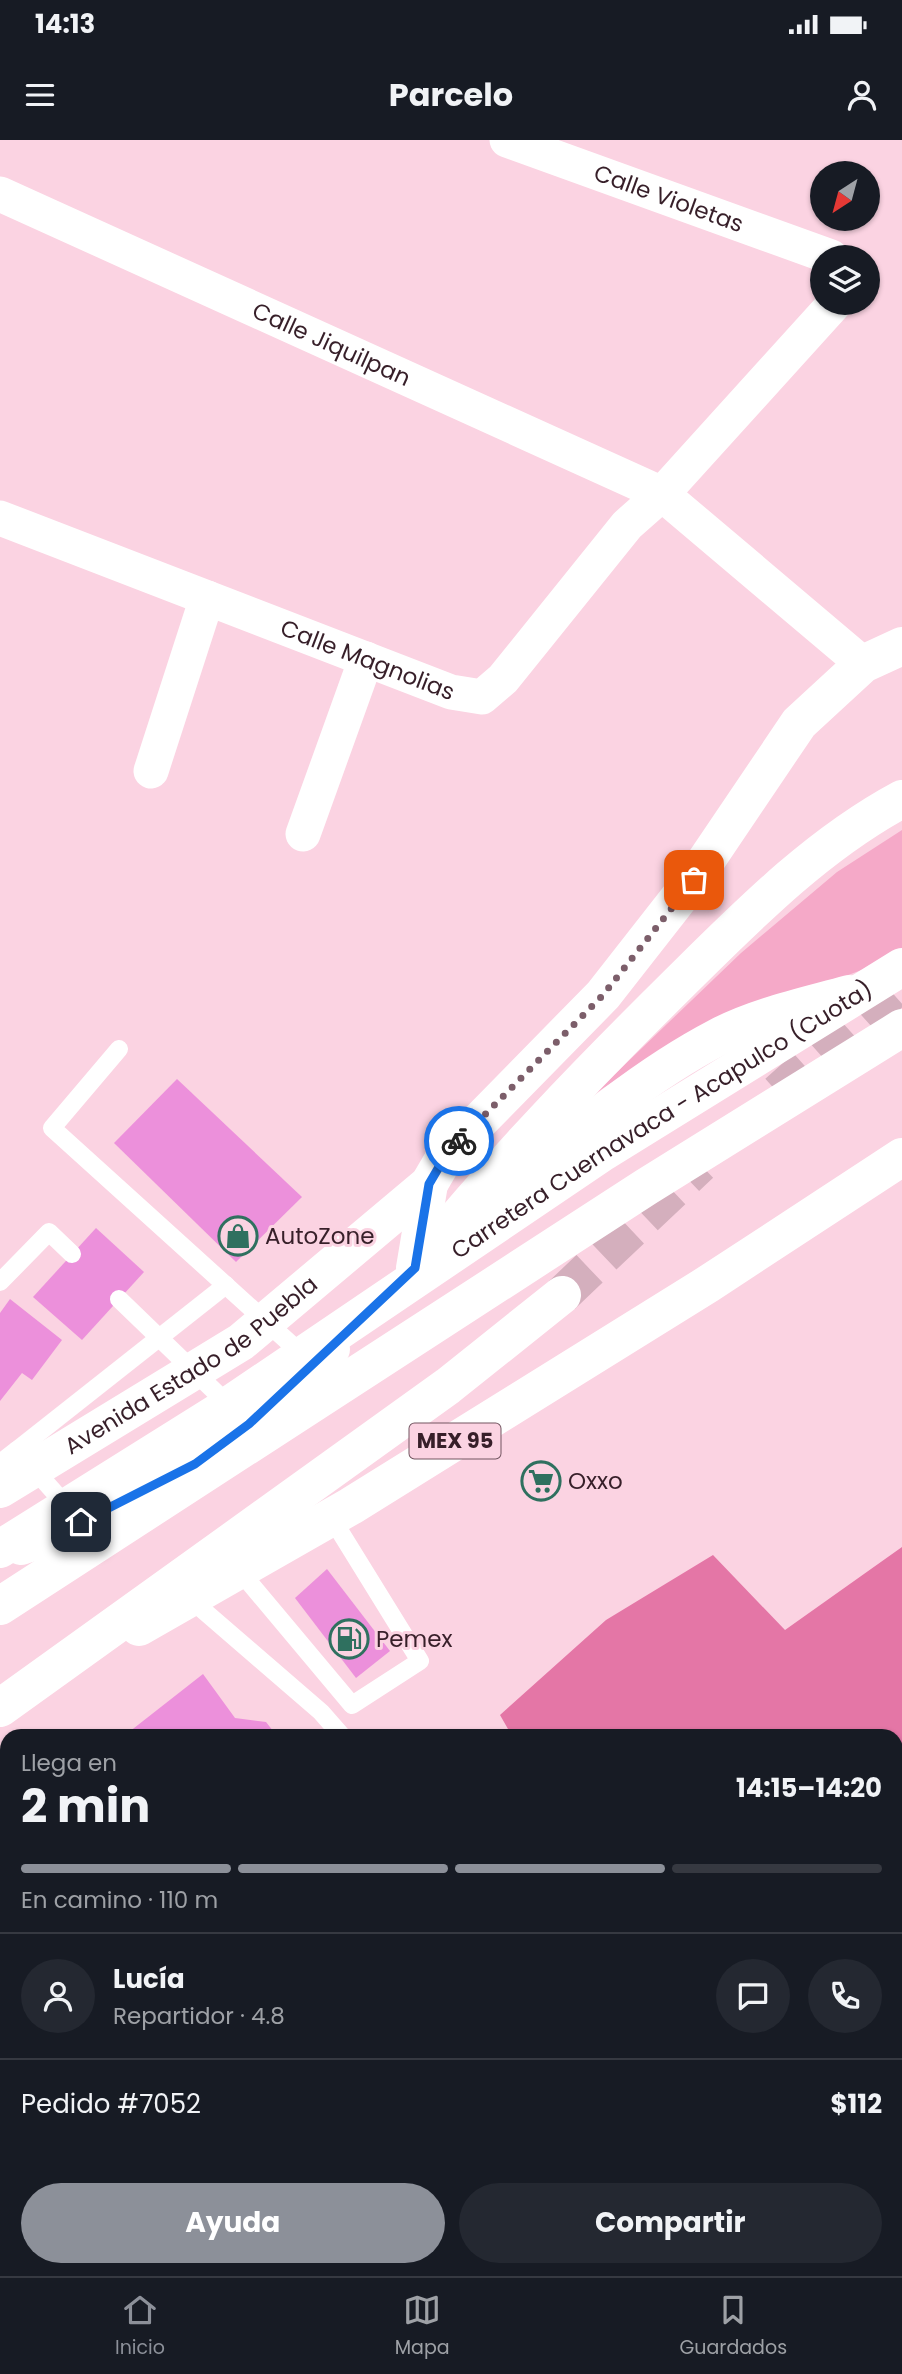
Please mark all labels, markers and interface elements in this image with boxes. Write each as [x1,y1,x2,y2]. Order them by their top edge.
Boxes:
text: 14:13 [35,6,95,42]
text: Parcelo [389,72,513,117]
icon: menu [21,76,59,114]
icon: person [843,76,881,114]
street label: Calle Violetas [590,157,748,240]
north arrow [810,161,880,231]
map controls [810,161,880,315]
button: layers [810,245,880,315]
street label: Calle Jiquilpan [247,294,416,394]
street label: Calle Magnolias [276,612,459,708]
pin [664,850,724,910]
icon: bag [675,861,713,899]
street label: Carretera Cuernavaca - Acapulco (Cuota) [445,973,879,1266]
courier [424,1106,494,1176]
icon: bike [440,1122,478,1160]
shop icon: AutoZone [217,1215,259,1257]
place label: AutoZone [265,1220,374,1252]
street label: Avenida Estado de Puebla [58,1268,324,1462]
road number: MEX 95 [410,1424,500,1458]
supermarket icon: Oxxo [520,1460,562,1502]
place label: Oxxo [568,1465,623,1497]
pin [51,1492,111,1552]
icon: home [62,1503,100,1541]
fuel station icon: Pemex [328,1618,370,1660]
place label: Pemex [376,1623,453,1655]
text: Llega en [21,1747,117,1779]
text: 14:15–14:20 [736,1770,882,1806]
text: 2 min [21,1774,150,1838]
text: En camino · 110 m [21,1884,218,1916]
button: person [21,1959,95,2033]
button: chat [716,1959,790,2033]
button: phone [808,1959,882,2033]
text: Lucía [113,1961,185,1997]
text: Repartidor · 4.8 [113,2000,285,2032]
text: Pedido #7052 [21,2086,201,2122]
text: $112 [830,2086,882,2122]
button: Ayuda [21,2183,445,2263]
button: Compartir [459,2183,882,2263]
tab: Inicio [115,2291,165,2362]
tab: Mapa [395,2291,450,2362]
tab: Guardados [680,2291,787,2362]

